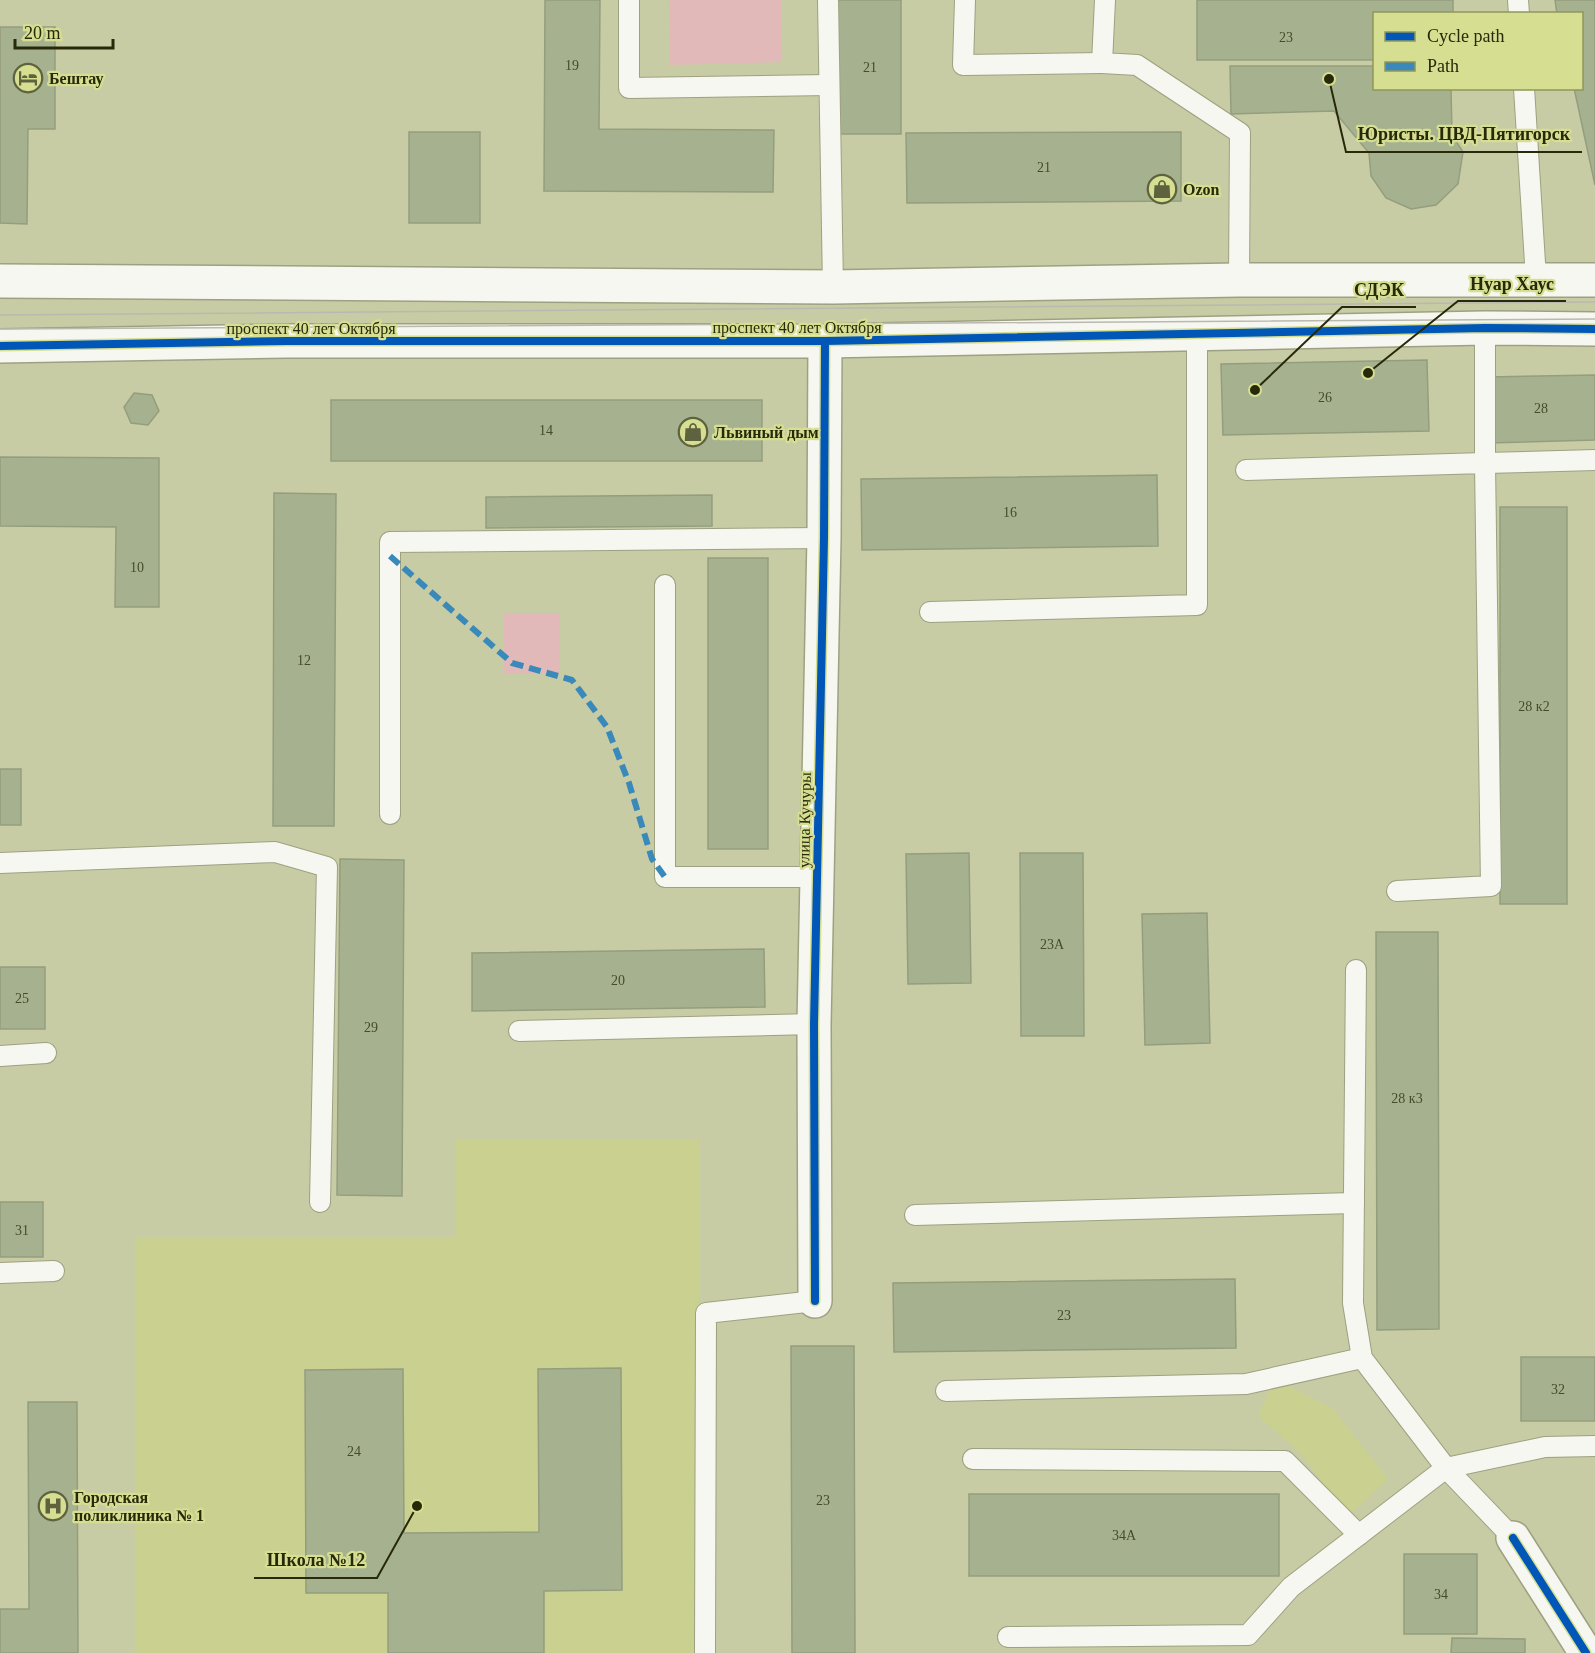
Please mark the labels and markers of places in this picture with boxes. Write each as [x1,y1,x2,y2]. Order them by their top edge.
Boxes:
hotel icon: Бештау [12,62,44,94]
place label: Бештау [49,70,103,88]
callout: Юристы. ЦВД-Пятигорск [1346,116,1582,152]
shop icon: Ozon [1146,173,1178,205]
place label: Ozon [1183,181,1220,198]
callout: Нуар Хаус [1458,265,1566,301]
callout: СДЭК [1342,271,1416,307]
shop icon: Львиный дым [677,416,709,448]
place label: Львиный дым [714,424,819,441]
place label: Городская поликлиника № 1 [74,1489,204,1524]
hospital icon: Городская поликлиника № 1 [37,1490,69,1522]
callout: Школа №12 [254,1542,377,1578]

